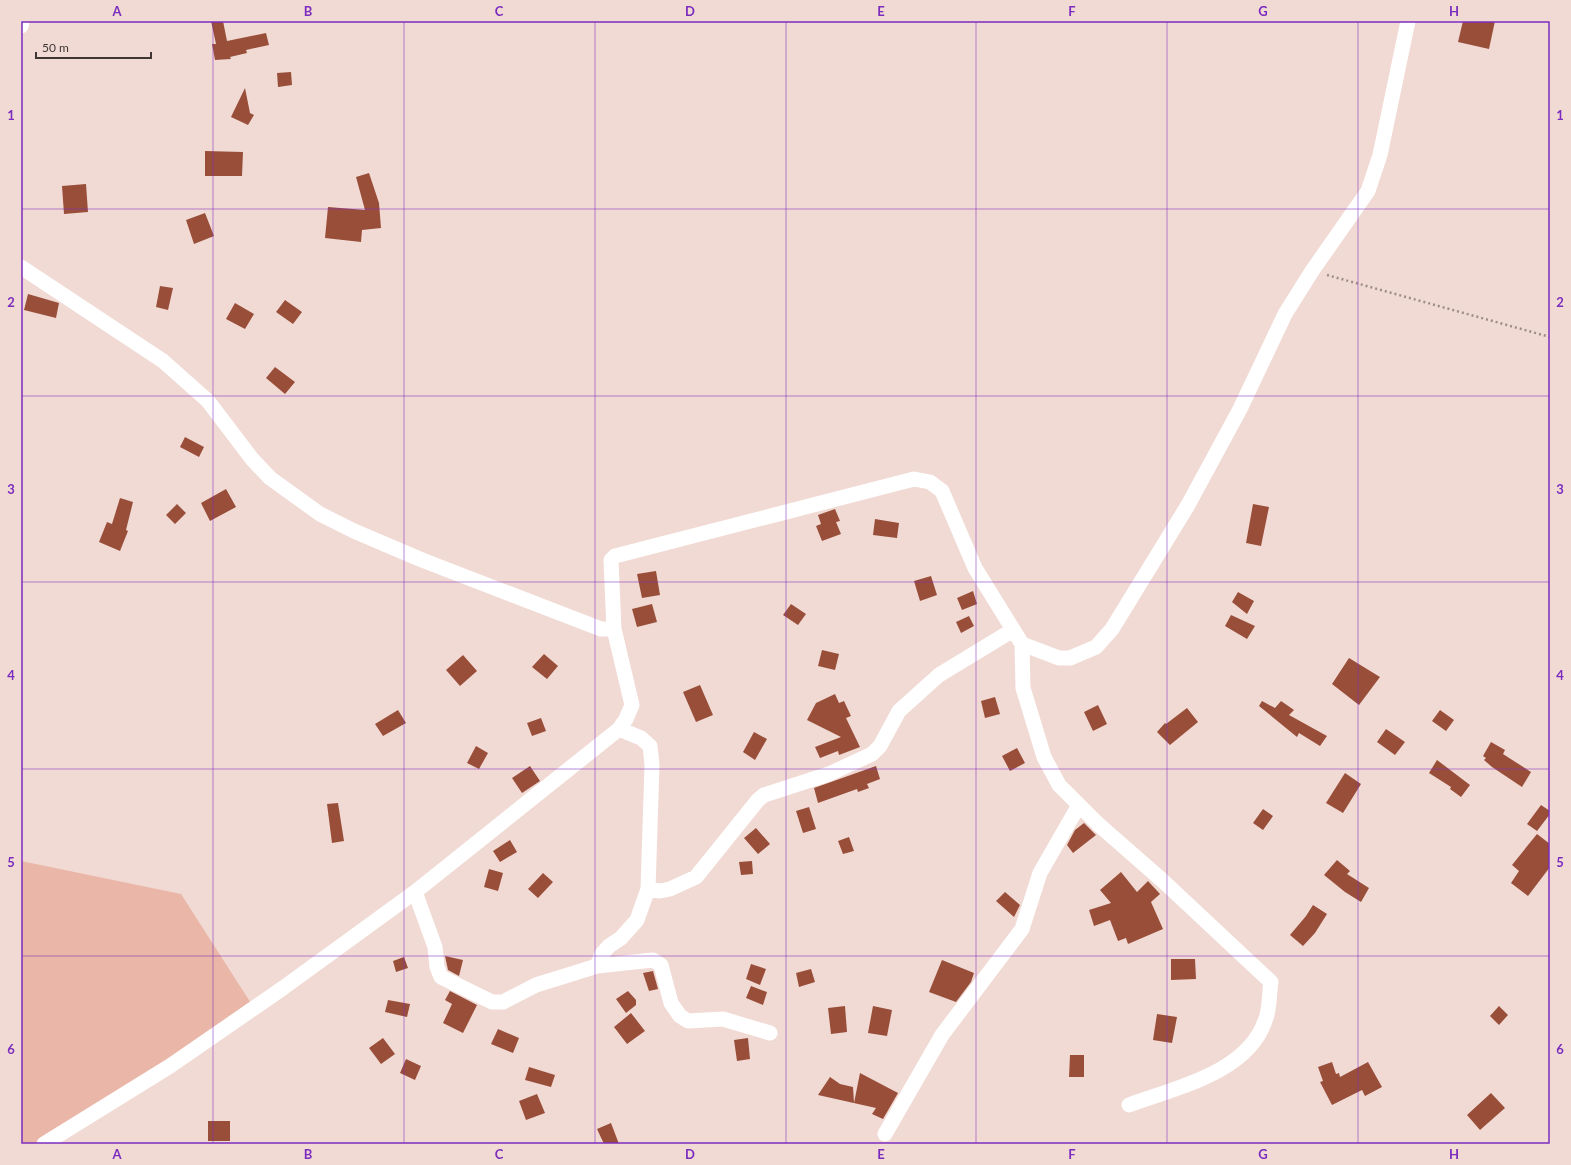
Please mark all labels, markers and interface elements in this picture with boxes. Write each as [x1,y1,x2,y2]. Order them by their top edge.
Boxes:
text: A [111,3,122,19]
text: B [304,3,313,19]
text: C [495,3,504,19]
text: D [685,3,695,19]
text: E [877,3,885,19]
text: F [1068,3,1076,19]
text: G [1258,3,1268,19]
text: H [1449,3,1459,19]
scale bar [36,34,151,60]
text: 50 m [42,40,69,55]
text: 1 [7,107,15,123]
text: 1 [1556,107,1564,123]
text: 2 [7,294,15,310]
text: 2 [1556,294,1564,310]
text: 3 [7,481,15,497]
text: 3 [1556,481,1564,497]
text: 4 [7,667,15,683]
text: 4 [1556,667,1564,683]
text: 5 [7,854,15,870]
text: 5 [1556,854,1564,870]
text: 6 [7,1041,15,1057]
text: 6 [1556,1041,1564,1057]
text: A [111,1146,122,1162]
text: B [304,1146,313,1162]
text: C [495,1146,504,1162]
text: D [685,1146,695,1162]
text: E [877,1146,885,1162]
text: F [1068,1146,1076,1162]
text: G [1258,1146,1268,1162]
text: H [1449,1146,1459,1162]

